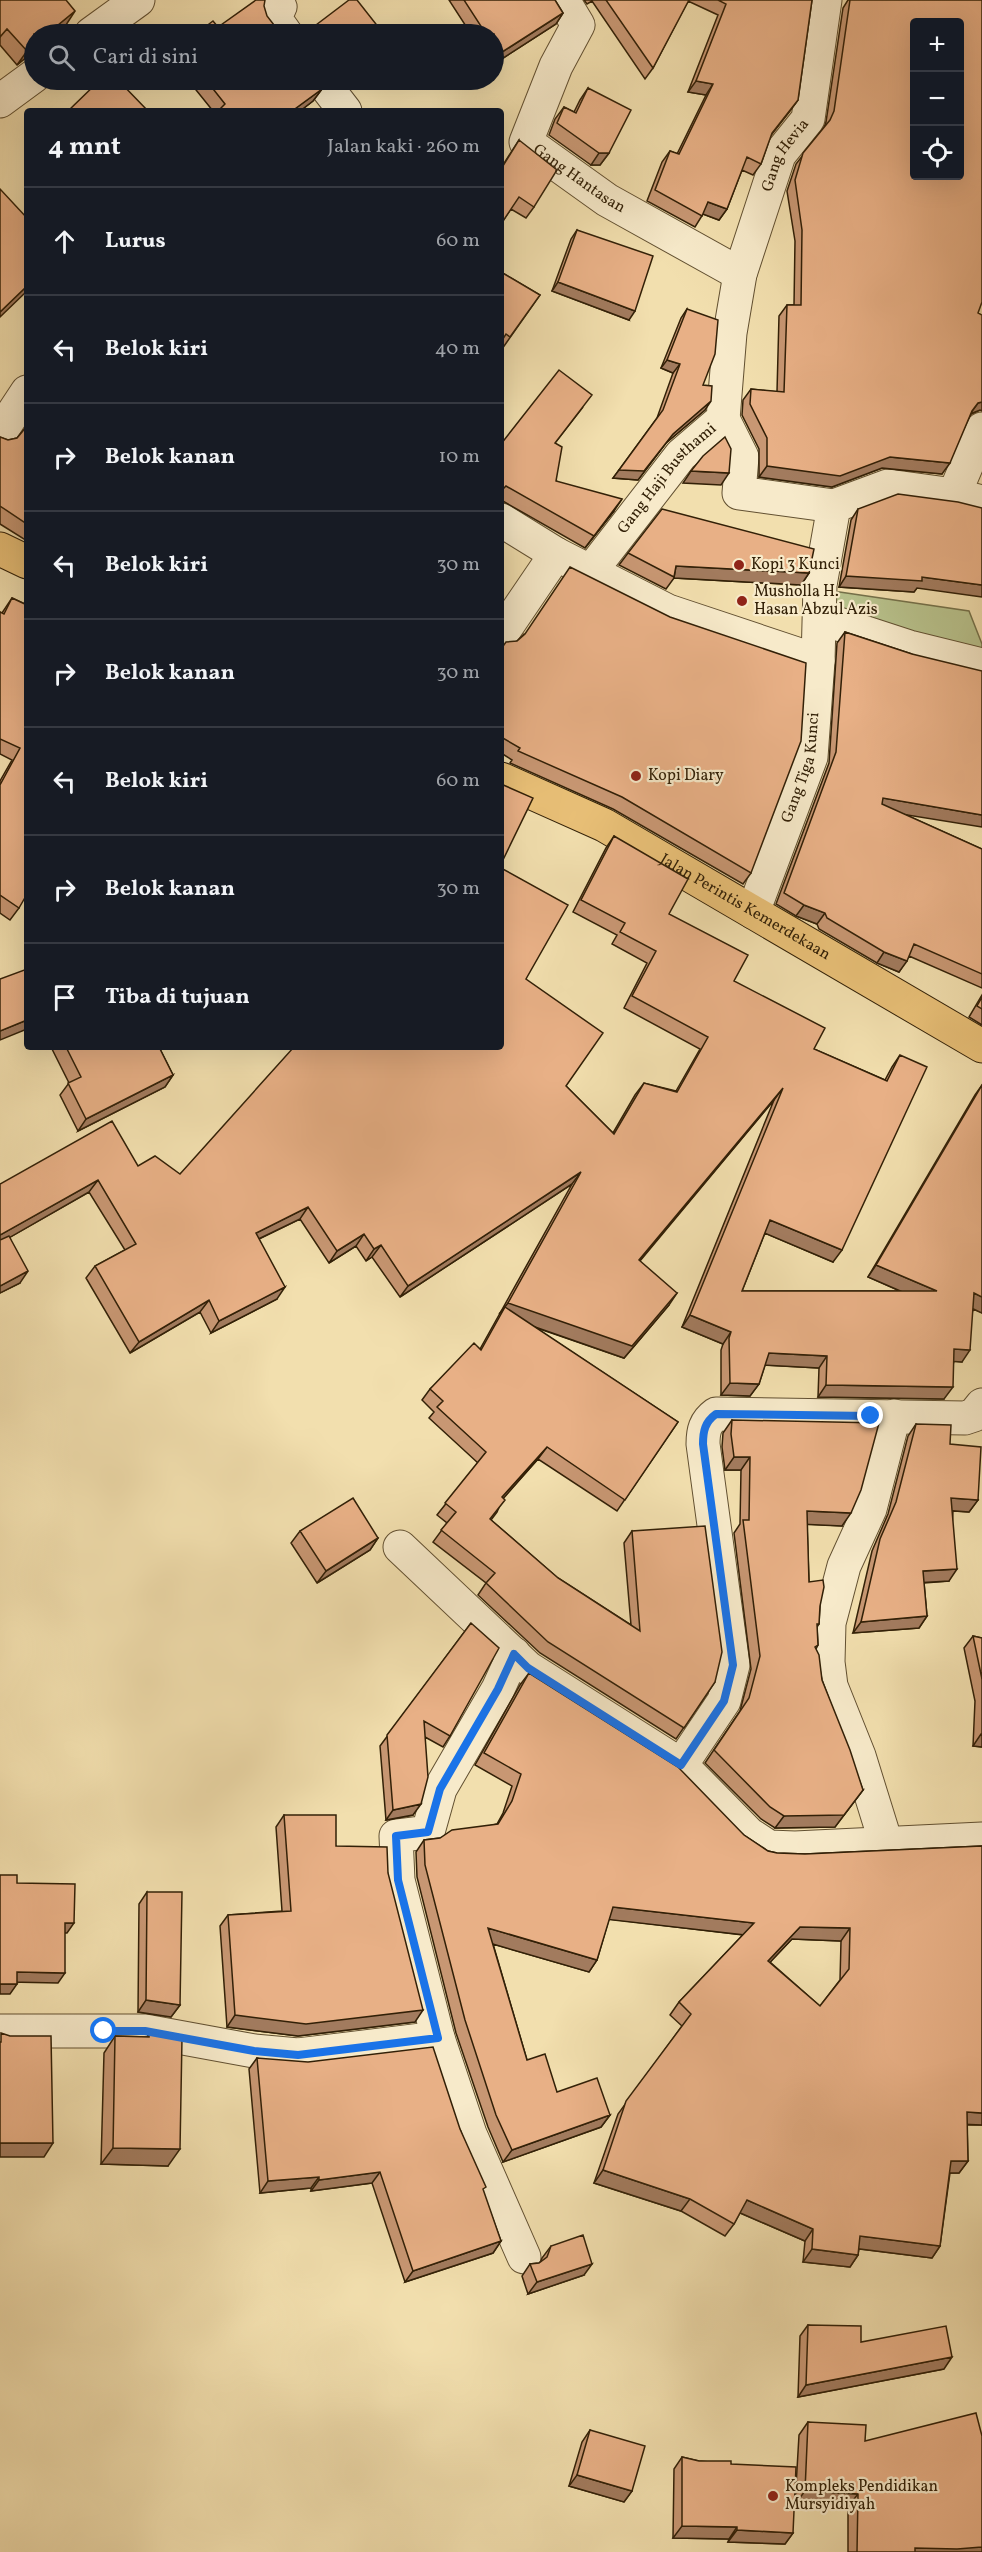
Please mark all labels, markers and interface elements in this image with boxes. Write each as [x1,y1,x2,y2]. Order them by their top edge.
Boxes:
map controls [910,18,964,180]
button: + [910,18,964,72]
search box [24,24,504,90]
icon: search [45,41,78,74]
text: Cari di sini [93,42,198,73]
button: − [910,72,964,126]
street label: Gang Hevia [757,114,815,195]
button: locate [910,126,964,180]
text: 4 mnt [48,129,121,165]
text: Jalan kaki · 260 m [327,133,480,161]
street label: Gang Hantasan [528,139,629,219]
icon: ahead [48,225,81,258]
text: Lurus [105,226,166,257]
text: 60 m [436,227,480,255]
icon: left [48,333,81,366]
text: Belok kiri [105,334,208,365]
text: 40 m [435,335,480,363]
street label: Gang Haji Busthami [613,418,722,539]
icon: right [48,441,81,474]
text: Belok kanan [105,442,235,473]
text: 10 m [439,443,480,471]
icon: left [48,549,81,582]
text: Belok kiri [105,550,208,581]
text: 30 m [436,551,480,579]
place label: Kopi 3 Kunci [751,554,840,576]
marker: Kopi 3 Kunci [732,558,746,572]
place label: Musholla H. Hasan Abzul Azis [754,581,878,621]
marker: Musholla H. Hasan Abzul Azis [735,594,749,608]
icon: right [48,657,81,690]
text: Belok kanan [105,658,235,689]
text: 30 m [436,659,480,687]
street label: Gang Tiga Kunci [776,711,825,826]
icon: left [48,765,81,798]
place label: Kopi Diary [648,765,724,787]
text: Belok kiri [105,766,208,797]
text: 60 m [436,767,480,795]
marker: Kopi Diary [629,769,643,783]
street label: Jalan Perintis Kemerdekaan [656,849,834,966]
icon: right [48,873,81,906]
text: Belok kanan [105,874,235,905]
text: 30 m [436,875,480,903]
icon: arrive [48,981,81,1014]
text: Tiba di tujuan [105,982,250,1013]
route end [857,1402,883,1428]
route start [90,2017,116,2043]
place label: Kompleks Pendidikan Mursyidiyah [785,2476,938,2516]
marker: Kompleks Pendidikan Mursyidiyah [766,2489,780,2503]

